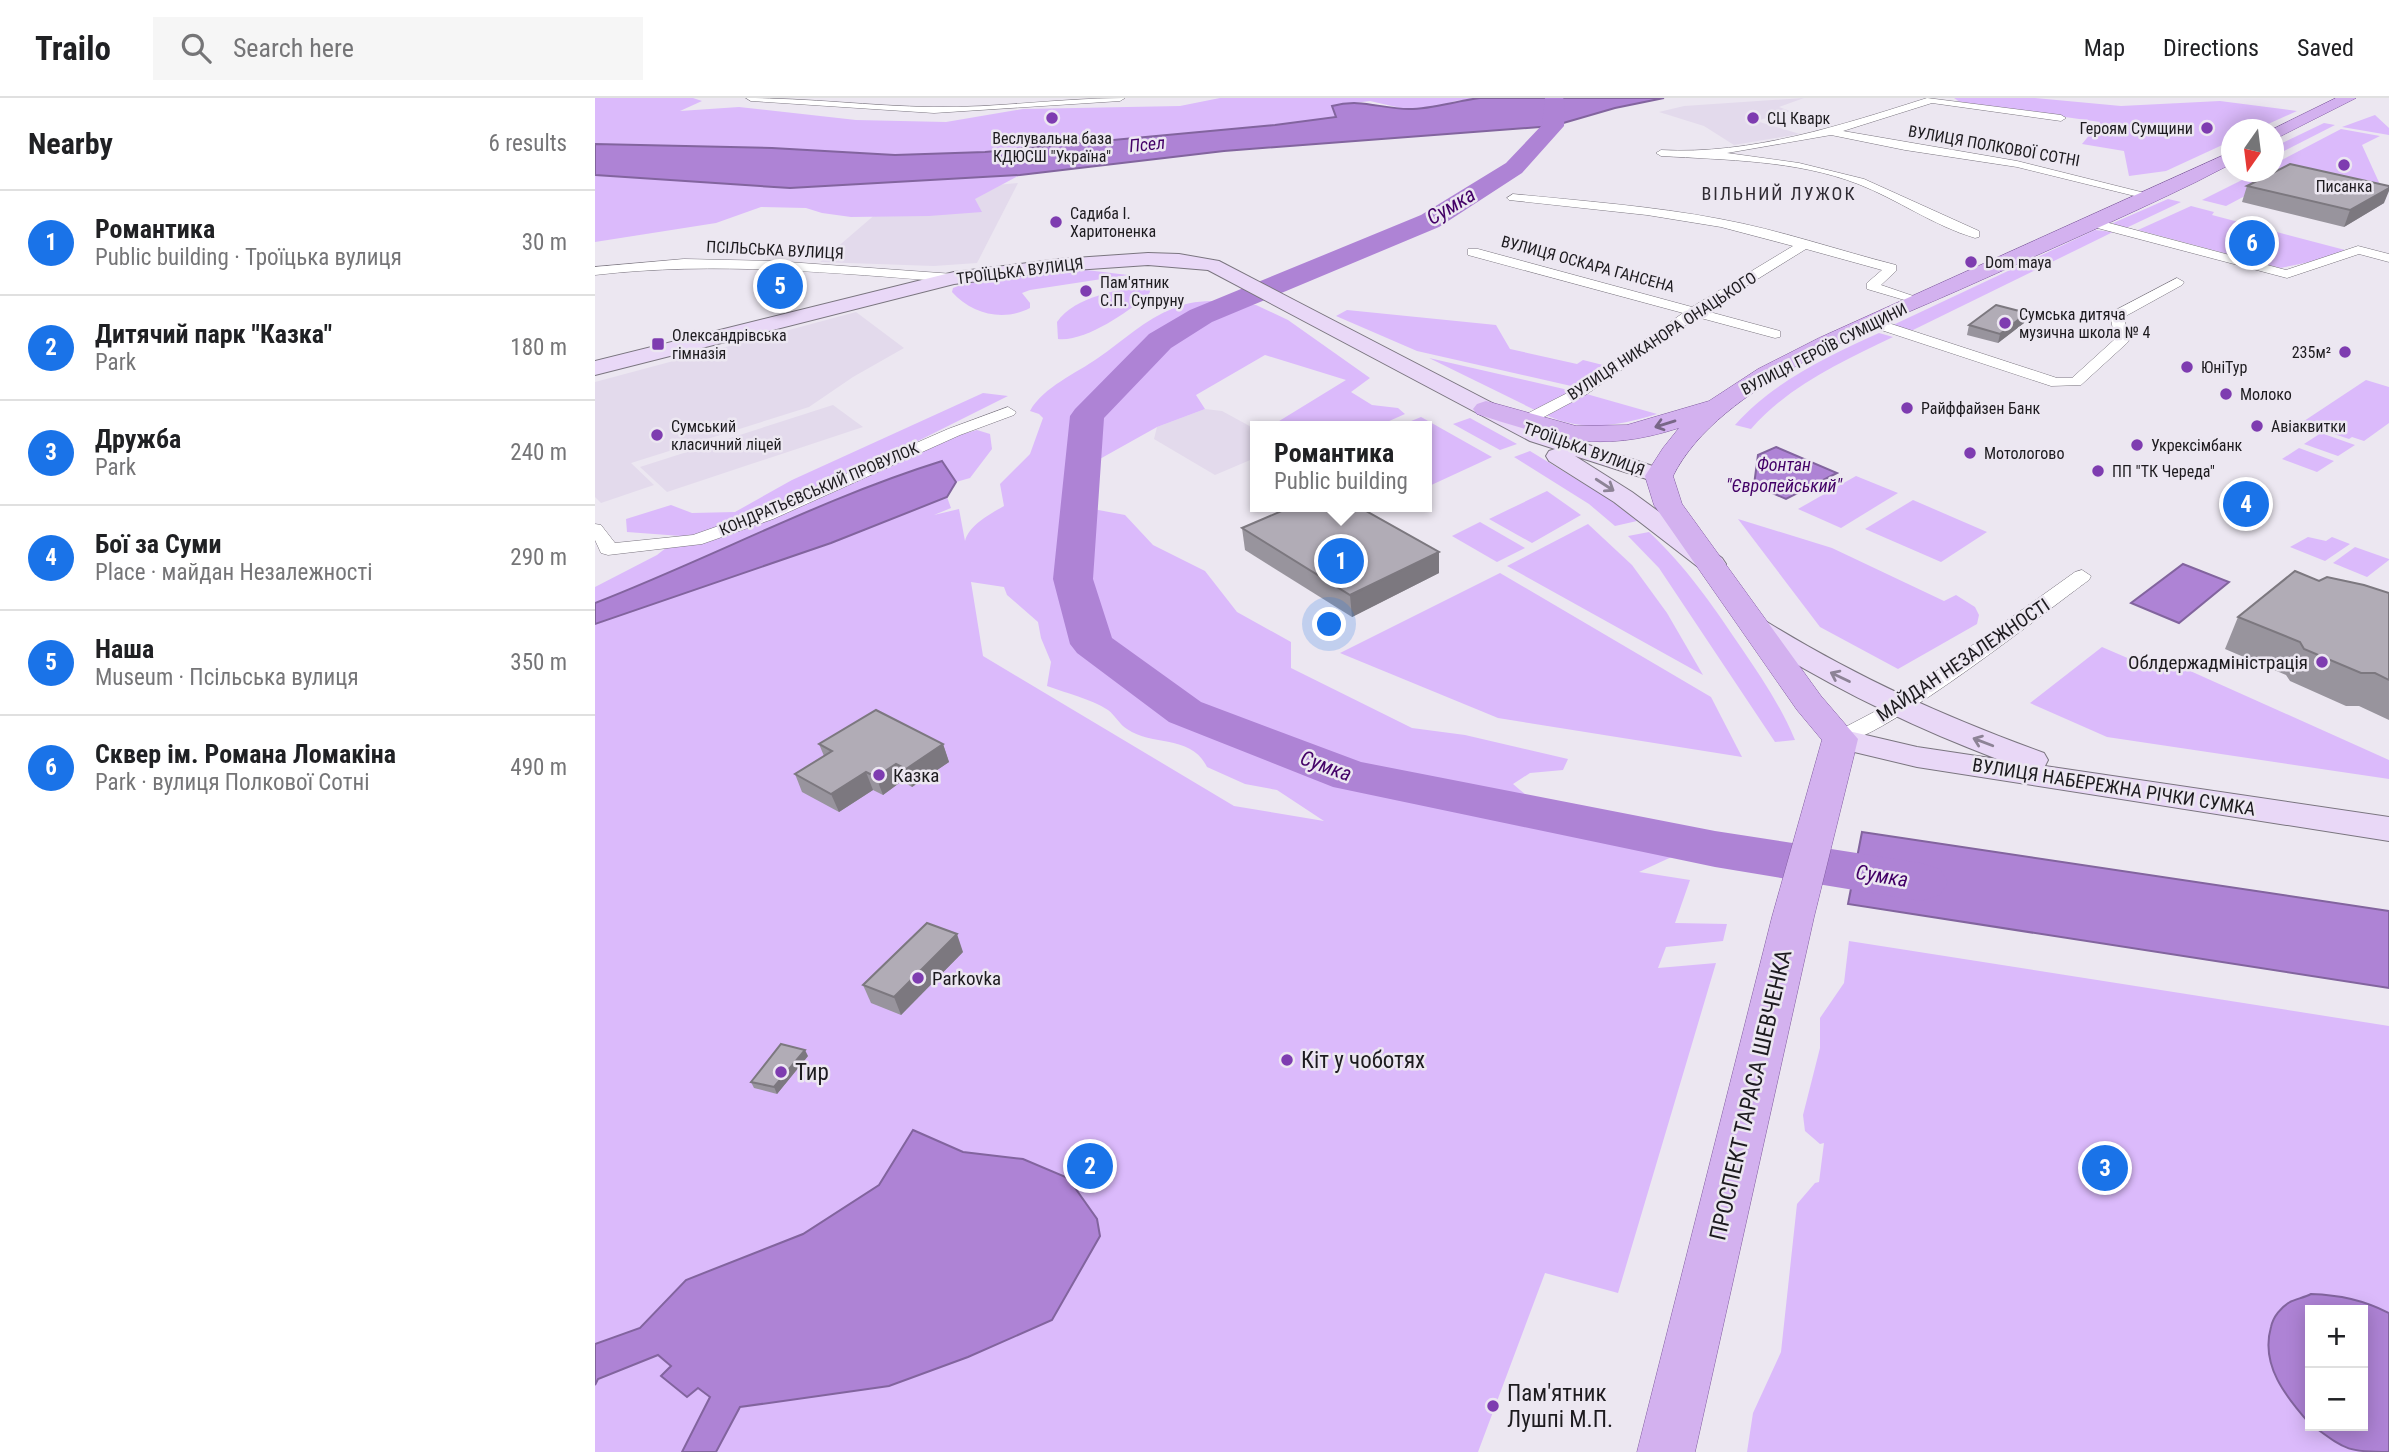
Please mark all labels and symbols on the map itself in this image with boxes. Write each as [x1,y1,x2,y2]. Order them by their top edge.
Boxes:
place label: СЦ Кварк [1767,109,1831,128]
marker: Веслувальна база КДЮСШ "Україна" [1044,110,1060,126]
marker: СЦ Кварк [1745,110,1761,126]
place label: Героям Сумщини [2079,119,2193,138]
north arrow [2221,119,2284,182]
marker: Героям Сумщини [2199,120,2215,136]
street label: ВУЛИЦЯ ПОЛКОВОЇ СОТНІ [1907,122,2081,170]
place label: Веслувальна база КДЮСШ "Україна" [992,129,1112,166]
water label: Псел [1128,132,1166,156]
marker: Писанка [2336,157,2352,173]
place label: Писанка [2316,177,2372,196]
water label: Сумка [1422,182,1480,230]
district label: ВІЛЬНИЙ ЛУЖОК [1702,183,1856,204]
place label: Садиба І. Харитоненка [1070,204,1156,241]
marker: Садиба І. Харитоненка [1048,214,1064,230]
pin: 6 [2229,217,2275,269]
street label: ВУЛИЦЯ ОСКАРА ГАНСЕНА [1499,232,1677,296]
street label: ПСІЛЬСЬКА ВУЛИЦЯ [706,237,844,263]
place label: Dom maya [1985,253,2052,272]
street label: ТРОЇЦЬКА ВУЛИЦЯ [955,254,1085,288]
marker: Dom maya [1963,254,1979,270]
pin: 5 [757,260,803,312]
street label: ВУЛИЦЯ НИКАНОРА ОНАЦЬКОГО [1564,268,1760,404]
place label: Пам'ятник С.П. Супруну [1100,273,1185,310]
marker: Пам'ятник С.П. Супруну [1078,283,1094,299]
street label: ВУЛИЦЯ ГЕРОЇВ СУМЩИНИ [1738,299,1910,399]
place label: Сумська дитяча музична школа № 4 [2019,305,2151,342]
marker: Сумська дитяча музична школа № 4 [1997,315,2013,331]
place label: Олександрівська гімназія [672,326,787,363]
marker: Олександрівська гімназія [650,336,666,352]
place label: 235м² [2292,343,2331,362]
marker: 235м² [2337,344,2353,360]
place label: ЮніТур [2201,358,2247,377]
marker: ЮніТур [2179,359,2195,375]
place label: Молоко [2240,385,2292,404]
marker: Молоко [2218,386,2234,402]
place label: Райффайзен Банк [1921,399,2041,418]
marker: Райффайзен Банк [1899,400,1915,416]
place label: Сумський класичний ліцей [671,417,782,454]
place label: Авіаквитки [2271,417,2346,436]
street label: ТРОЇЦЬКА ВУЛИЦЯ [1521,418,1647,480]
one-way arrow [1654,418,1676,431]
marker: Авіаквитки [2249,418,2265,434]
marker: Сумський класичний ліцей [649,427,665,443]
place label: Укрексімбанк [2151,436,2243,455]
marker: Укрексімбанк [2129,437,2145,453]
street label: КОНДРАТЬЄВСЬКИЙ ПРОВУЛОК [716,438,922,540]
place label: Мотологово [1984,444,2064,463]
marker: Мотологово [1962,445,1978,461]
water label: Фонтан "Європейський" [1726,454,1843,496]
place label: ПП "ТК Череда" [2112,462,2215,481]
marker: ПП "ТК Череда" [2090,463,2106,479]
one-way arrow [1595,478,1614,493]
pin: 4 [2223,478,2269,530]
pin: 1 [1318,535,1364,587]
street label: МАЙДАН НЕЗАЛЕЖНОСТІ [1872,594,2054,726]
your location [1312,607,1346,641]
place label: Облдержадміністрація [2128,651,2308,674]
marker: Облдержадміністрація [2314,654,2330,670]
one-way arrow [1830,670,1851,683]
one-way arrow [1973,734,1995,747]
water label: Сумка [1297,746,1355,786]
street label: ВУЛИЦЯ НАБЕРЕЖНА РІЧКИ СУМКА [1971,753,2257,821]
place label: Казка [893,764,939,787]
marker: Казка [871,767,887,783]
water label: Сумка [1854,860,1910,892]
street label: ПРОСПЕКТ ТАРАСА ШЕВЧЕНКА [1704,947,1798,1243]
place label: Parkovka [932,967,1001,990]
marker: Parkovka [910,970,926,986]
place label: Кіт у чоботях [1301,1047,1425,1074]
marker: Кіт у чоботях [1279,1052,1295,1068]
place label: Тир [795,1059,829,1086]
marker: Тир [773,1064,789,1080]
pin: 2 [1067,1140,1113,1192]
pin: 3 [2082,1142,2128,1194]
place label: Пам'ятник Лушпі М.П. [1507,1380,1613,1433]
marker: Пам'ятник Лушпі М.П. [1485,1398,1501,1414]

